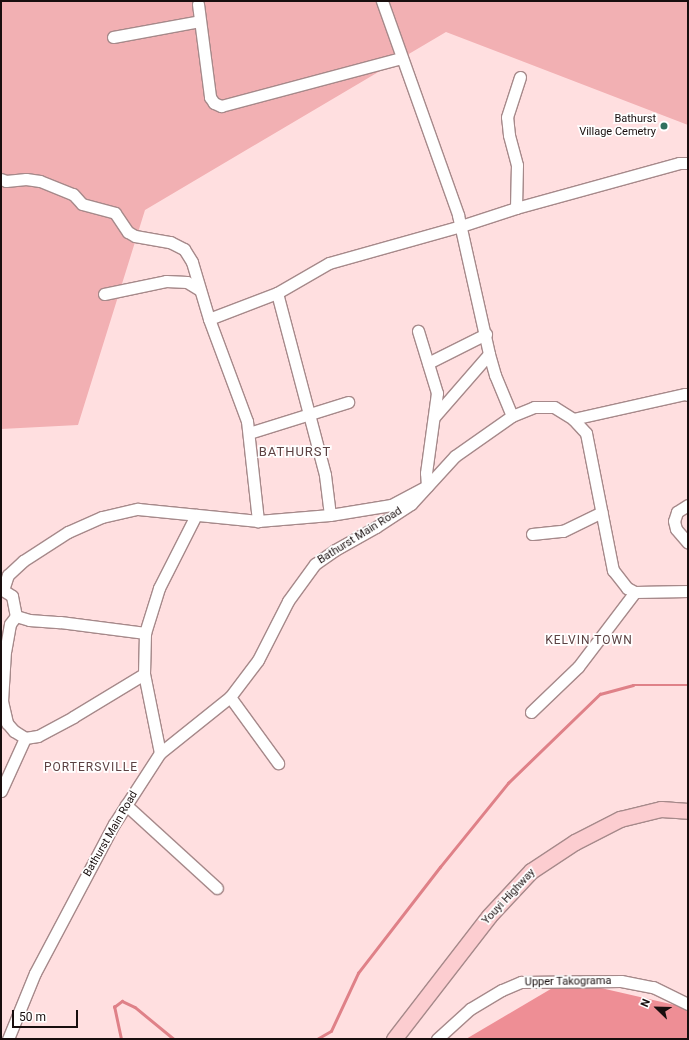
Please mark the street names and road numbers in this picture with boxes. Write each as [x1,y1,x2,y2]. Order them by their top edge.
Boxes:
street label: Bathurst Main Road [316,505,404,567]
street label: Bathurst Main Road [81,789,141,879]
street label: Youyi Highway [480,866,538,928]
street label: Upper Takograma [524,975,612,989]

